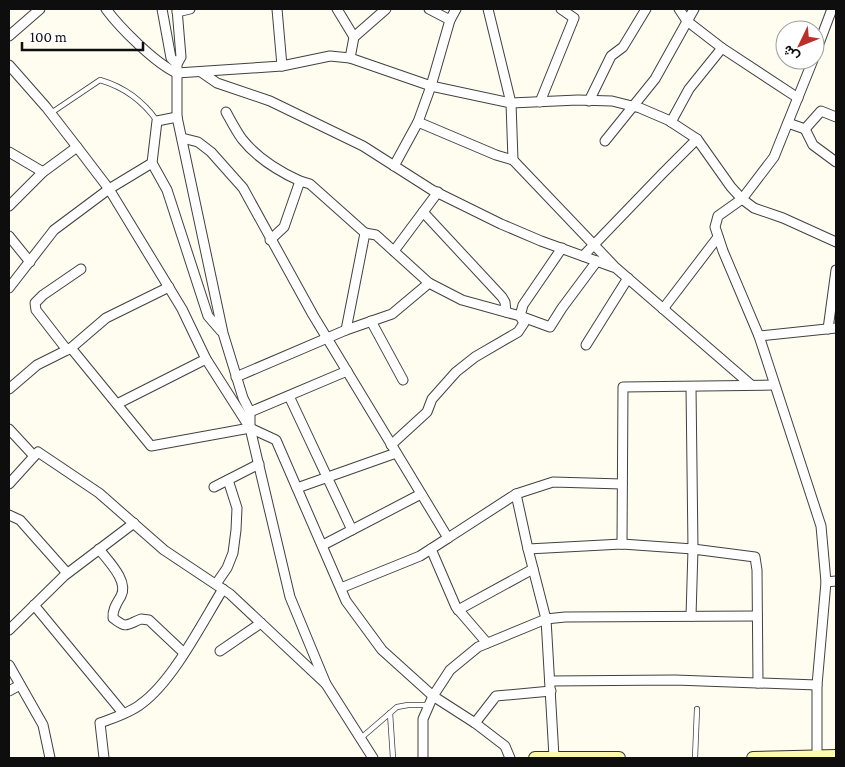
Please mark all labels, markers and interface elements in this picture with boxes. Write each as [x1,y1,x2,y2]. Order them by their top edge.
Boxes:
scale bar [22,20,144,52]
north arrow [775,20,825,70]
text: 100 m [30,29,67,45]
text: ش [779,41,803,65]

